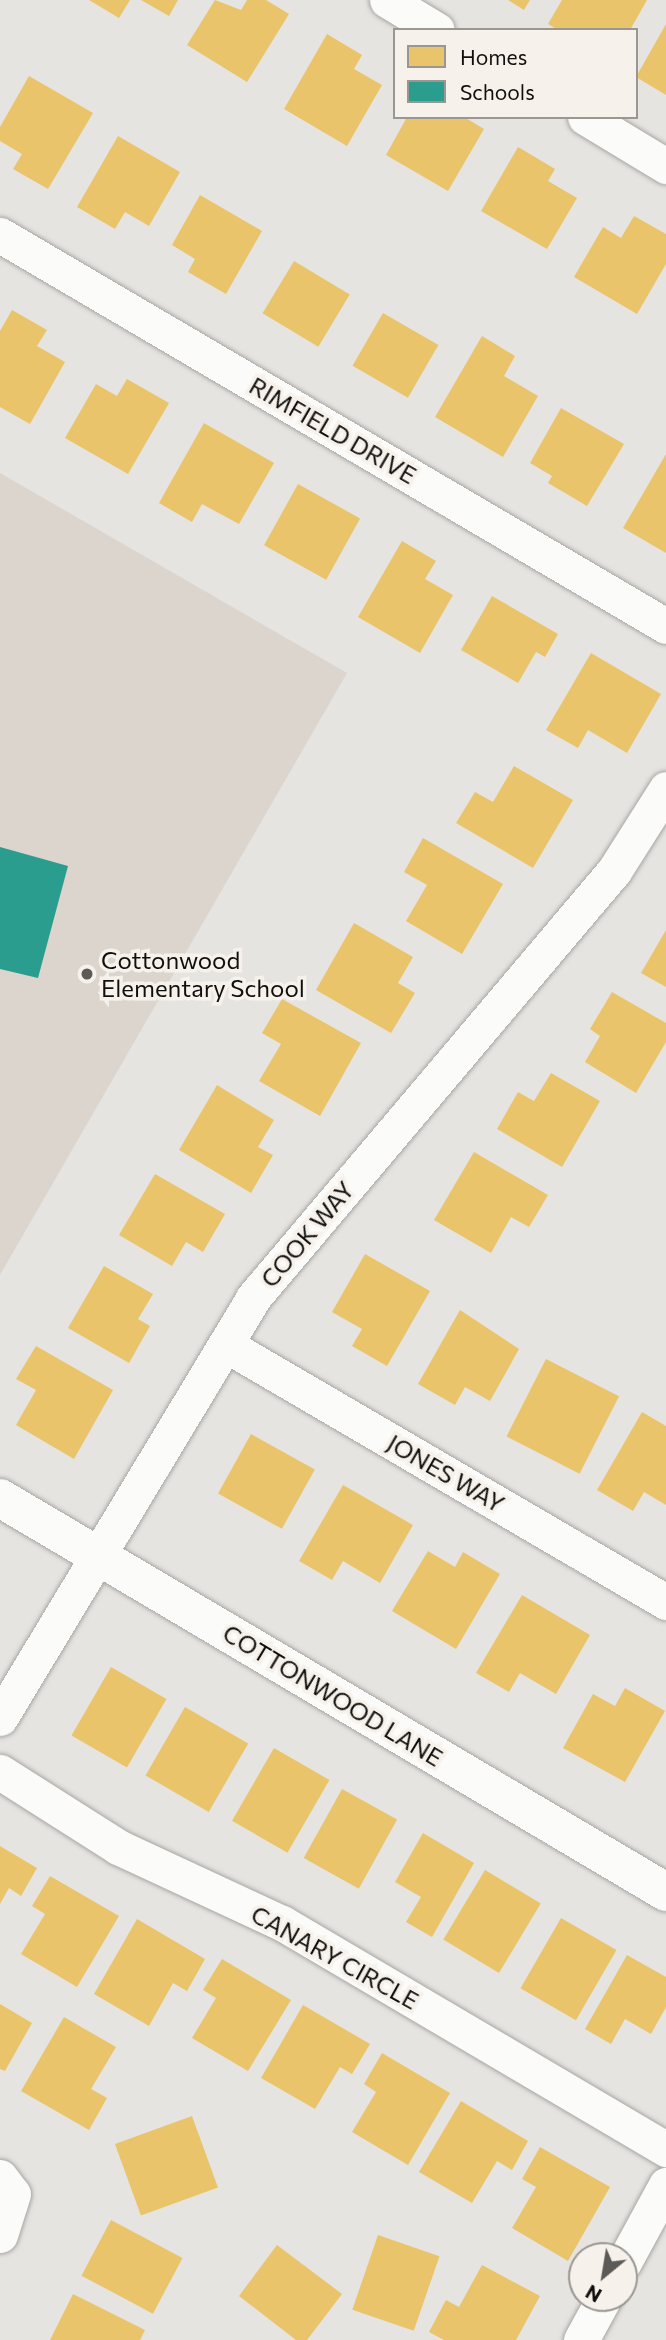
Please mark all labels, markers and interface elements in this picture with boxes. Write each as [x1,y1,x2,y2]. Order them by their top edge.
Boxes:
legend [393,28,638,119]
text: Homes [460,44,527,69]
text: Schools [460,79,535,104]
street label: RIMFIELD DRIVE [245,371,421,489]
place label: Cottonwood Elementary School [101,946,305,1002]
marker: Cottonwood Elementary School [79,966,95,982]
street label: COOK WAY [254,1175,360,1293]
street label: JONES WAY [382,1428,510,1518]
street label: COTTONWOOD LANE [218,1618,448,1772]
street label: CANARY CIRCLE [246,1899,424,2015]
north arrow [568,2242,638,2312]
text: N [581,2280,605,2307]

